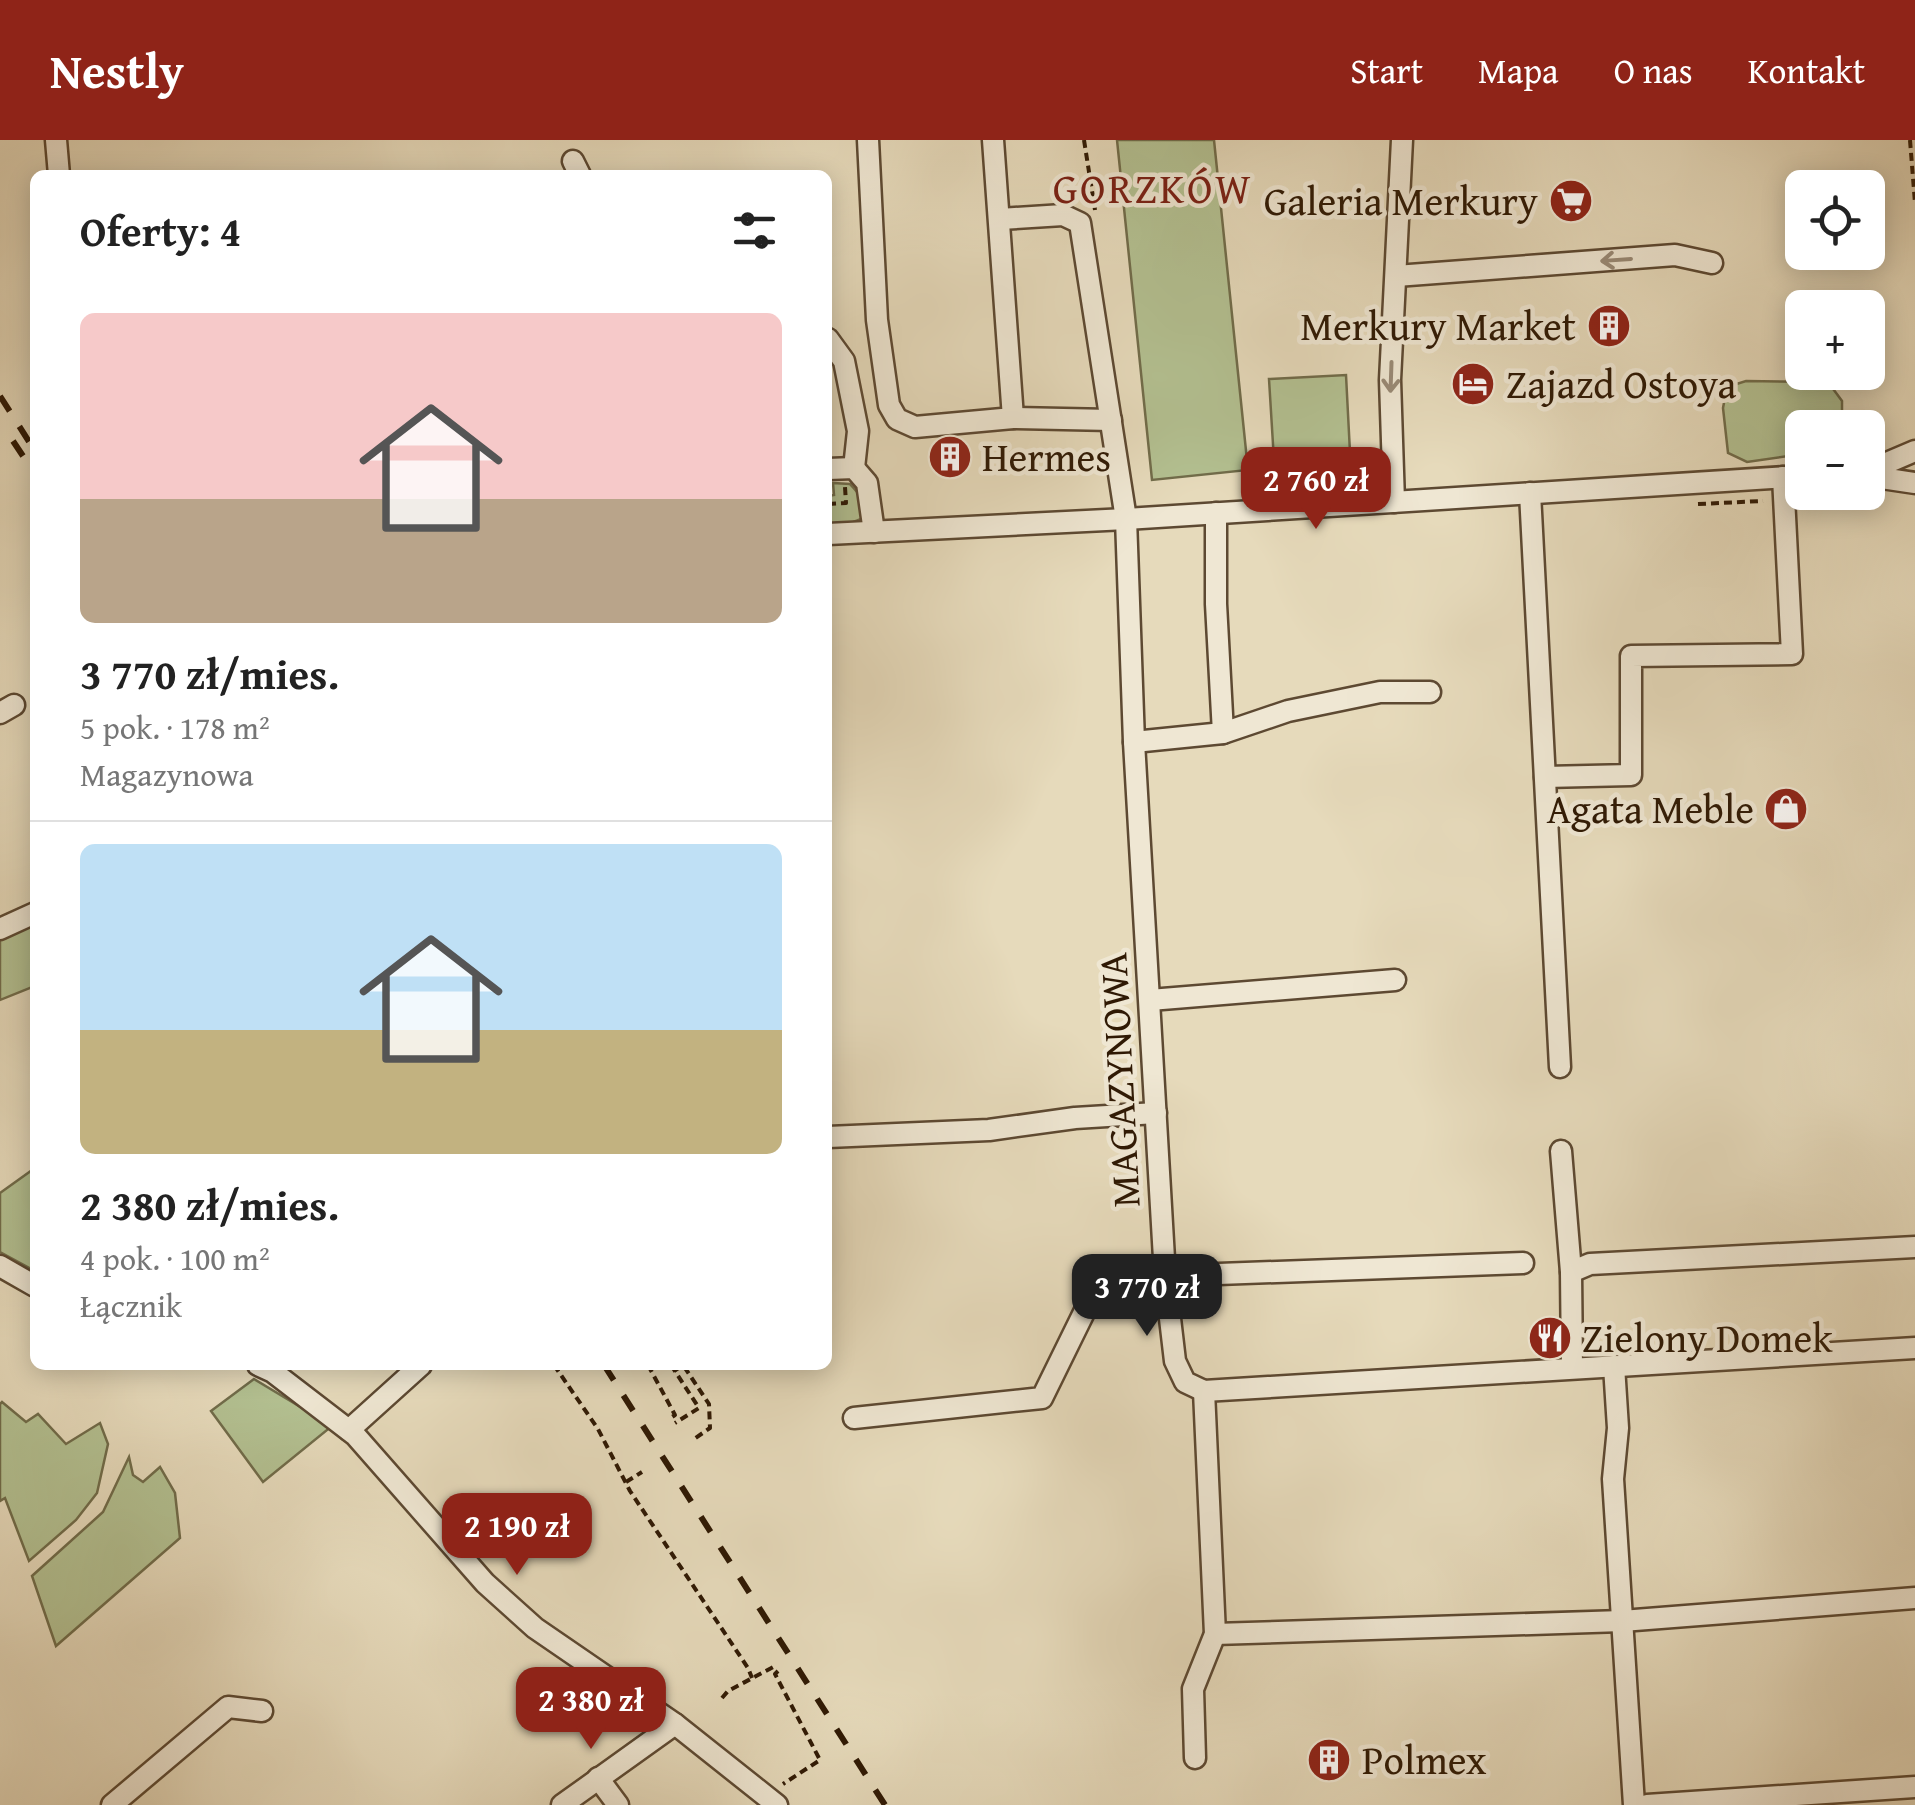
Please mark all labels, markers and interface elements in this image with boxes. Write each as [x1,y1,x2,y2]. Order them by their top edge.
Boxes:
text: Nestly [50,35,184,106]
text: Start [1350,45,1423,96]
text: Mapa [1478,45,1559,96]
text: O nas [1614,45,1693,96]
text: Kontakt [1748,45,1865,96]
district label: GORZKÓW [1053,157,1253,218]
map controls [1785,170,1885,510]
button: locate [1785,170,1885,270]
place label: Galeria Merkury [1264,171,1538,230]
supermarket icon: Galeria Merkury [1548,178,1594,224]
text: Oferty: 4 [80,200,241,261]
icon: filters [727,203,782,258]
one-way arrow [1600,250,1632,269]
button: + [1785,290,1885,390]
place label: Merkury Market [1300,296,1576,355]
building icon: Merkury Market [1586,303,1632,349]
place label: Zajazd Ostoya [1506,354,1736,413]
one-way arrow [1381,361,1400,393]
hotel icon: Zajazd Ostoya [1450,361,1496,407]
icon: home [341,378,521,558]
button: − [1785,410,1885,510]
place label: Hermes [982,427,1111,486]
building icon: Hermes [927,434,973,480]
pin: 2 760 zł [1213,447,1419,532]
text: 2 760 zł [1263,456,1369,503]
text: 3 770 zł/mies. [80,643,339,704]
text: 5 pok. · 178 m² [80,704,270,751]
text: Magazynowa [80,751,254,798]
place label: Agata Meble [1547,779,1754,838]
shop icon: Agata Meble [1763,786,1809,832]
icon: home [341,909,521,1089]
street label: MAGAZYNOWA [1082,951,1155,1209]
text: 2 380 zł/mies. [80,1174,339,1235]
text: 4 pok. · 100 m² [80,1235,270,1282]
pin: 3 770 zł [1044,1254,1250,1339]
text: 3 770 zł [1094,1263,1200,1310]
text: Łącznik [80,1282,182,1329]
place label: Zielony Domek [1582,1308,1833,1367]
restaurant icon: Zielony Domek [1527,1315,1573,1361]
pin: 2 190 zł [414,1493,620,1578]
text: 2 190 zł [464,1502,570,1549]
pin: 2 380 zł [488,1667,694,1752]
text: 2 380 zł [538,1676,644,1723]
place label: Polmex [1362,1730,1487,1789]
building icon: Polmex [1306,1737,1352,1783]

